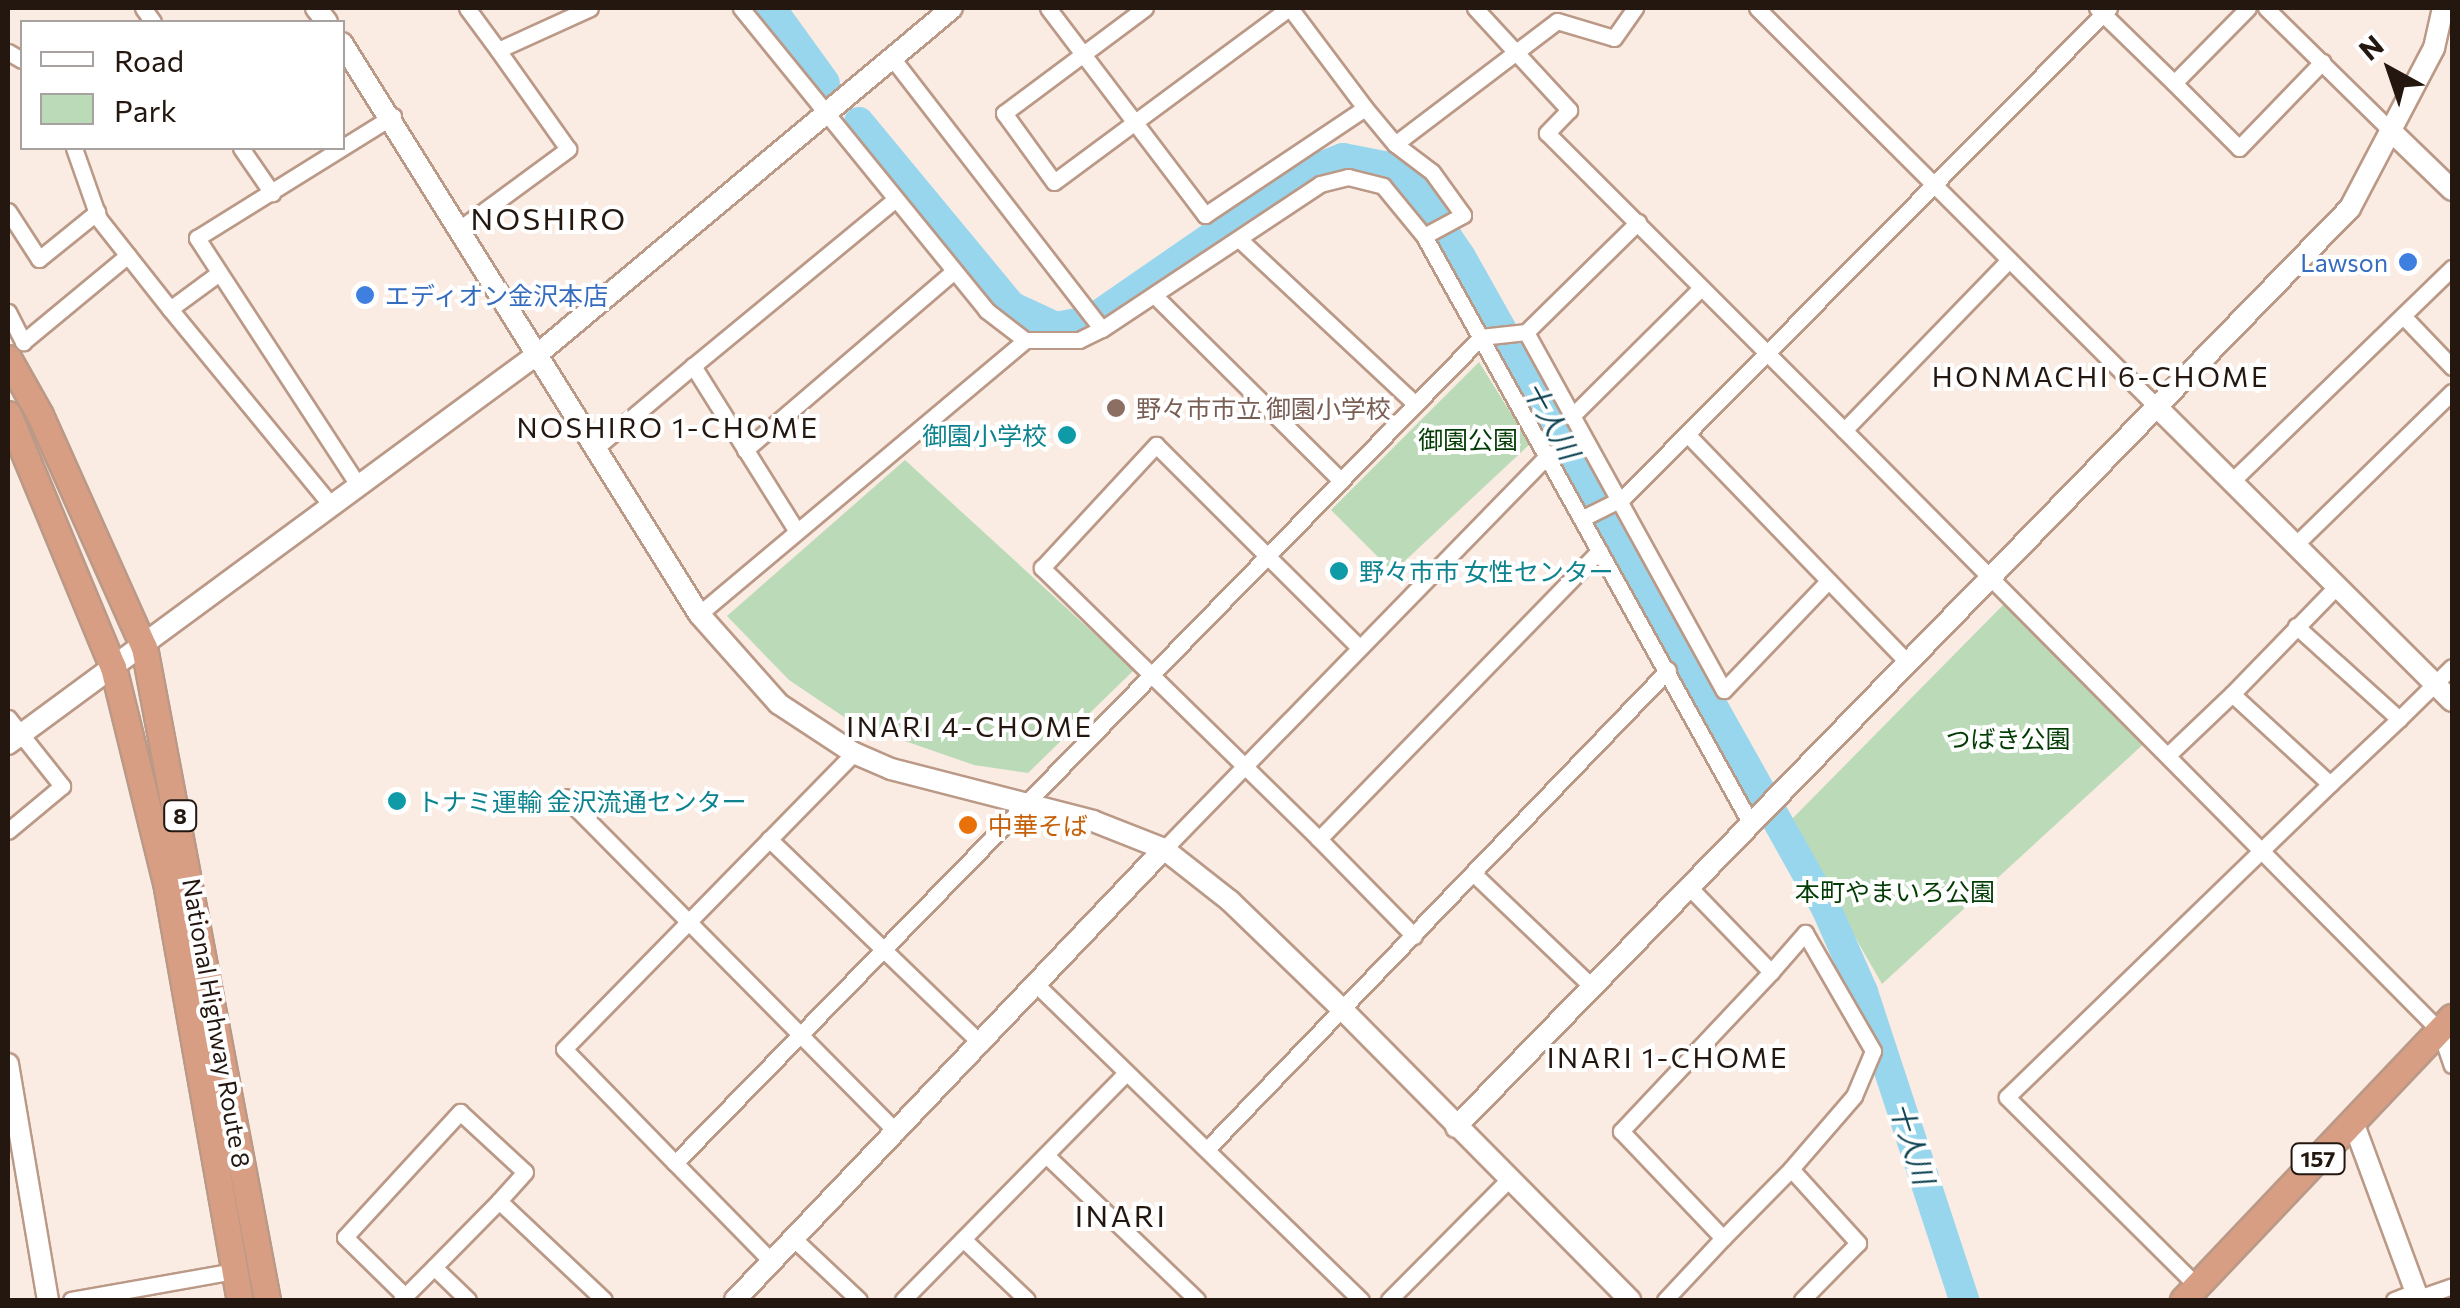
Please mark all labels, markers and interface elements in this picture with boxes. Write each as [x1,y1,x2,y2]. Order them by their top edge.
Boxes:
legend [20,20,345,150]
north arrow [2340,20,2440,120]
text: N [2352,27,2390,67]
text: Road [114,41,184,78]
text: Park [114,91,177,128]
district label: NOSHIRO [470,200,628,236]
place label: Lawson [2300,247,2388,277]
marker: Lawson [2397,251,2419,273]
place label: エディオン金沢本店 [385,280,610,310]
marker: エディオン金沢本店 [354,284,376,306]
district label: HONMACHI 6-CHOME [1932,359,2270,393]
water label: 十人川 [1517,375,1587,465]
place label: 野々市市立 御園小学校 [1136,393,1391,423]
marker: 野々市市立 御園小学校 [1105,397,1127,419]
district label: NOSHIRO 1-CHOME [516,410,820,444]
place label: 御園小学校 [922,420,1047,450]
marker: 御園小学校 [1056,424,1078,446]
park label: 御園公園 [1418,424,1518,454]
place label: 野々市市 女性センター [1359,556,1614,586]
marker: 野々市市 女性センター [1328,560,1350,582]
district label: INARI 4-CHOME [846,709,1094,743]
park label: つばき公園 [1946,723,2070,753]
place label: トナミ運輸 金沢流通センター [417,786,747,816]
marker: トナミ運輸 金沢流通センター [386,790,408,812]
road number: 8 [162,799,198,833]
place label: 中華そば [988,810,1088,840]
marker: 中華そば [957,814,979,836]
street label: National Highway Route 8 [177,876,257,1170]
park label: 本町やまいろ公園 [1795,876,1995,906]
district label: INARI 1-CHOME [1547,1040,1789,1074]
water label: 十人川 [1884,1098,1942,1188]
road number: 157 [2290,1142,2346,1176]
district label: INARI [1075,1197,1167,1233]

